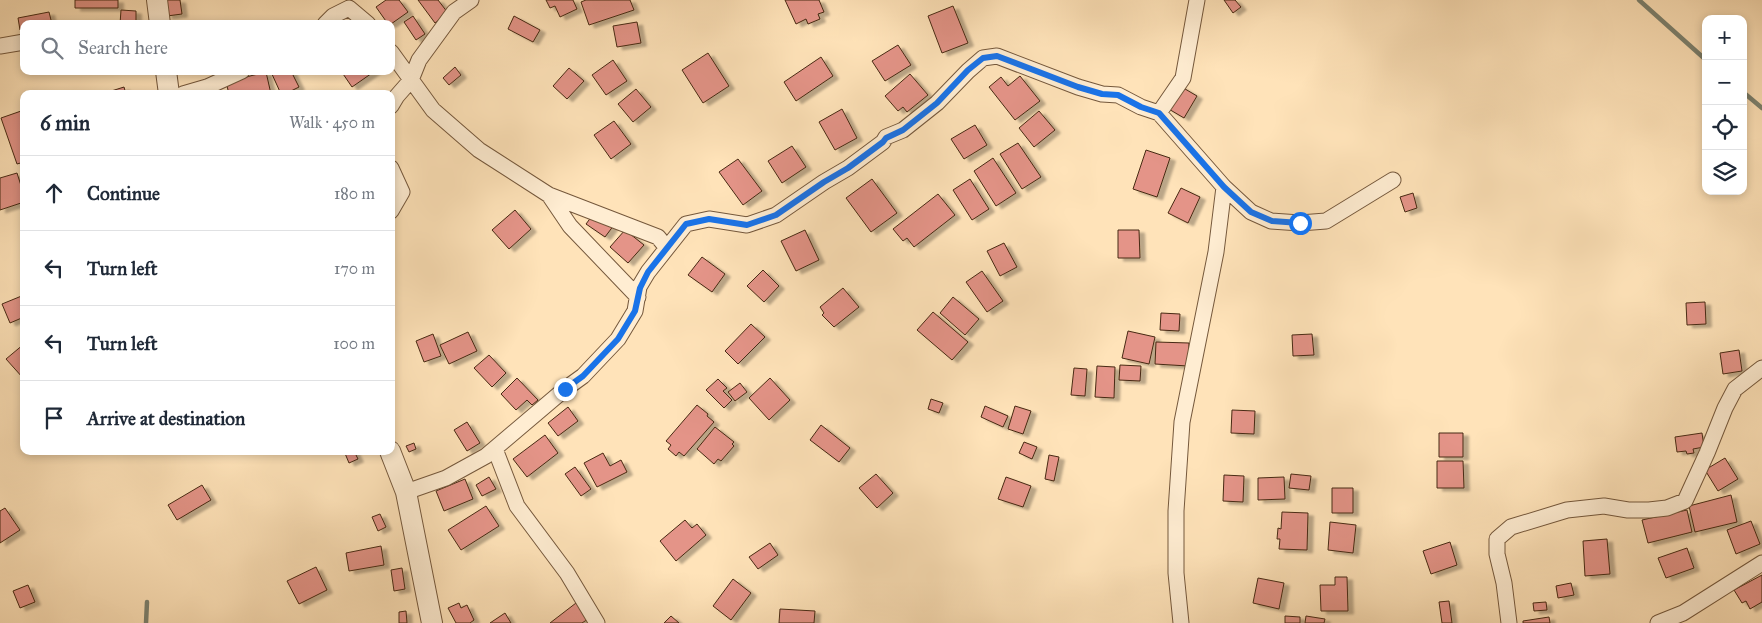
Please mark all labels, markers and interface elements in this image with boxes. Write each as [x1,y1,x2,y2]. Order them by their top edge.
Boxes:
map controls [1702,15,1747,195]
button: + [1702,15,1747,60]
search box [20,20,395,75]
icon: search [38,34,66,62]
text: Search here [78,36,168,59]
button: − [1702,60,1747,105]
button: locate [1702,105,1747,150]
text: 6 min [40,110,90,136]
text: Walk · 450 m [289,113,375,132]
button: layers [1702,150,1747,195]
icon: ahead [40,179,68,207]
text: Continue [87,182,160,205]
text: 180 m [334,184,375,203]
route start [1289,212,1312,235]
icon: left [40,254,68,282]
text: Turn left [87,257,157,280]
text: 170 m [334,259,375,278]
icon: left [40,329,68,357]
text: Turn left [87,332,157,355]
text: 100 m [333,334,375,353]
route end [554,378,577,401]
icon: arrive [40,404,68,432]
text: Arrive at destination [87,407,245,430]

